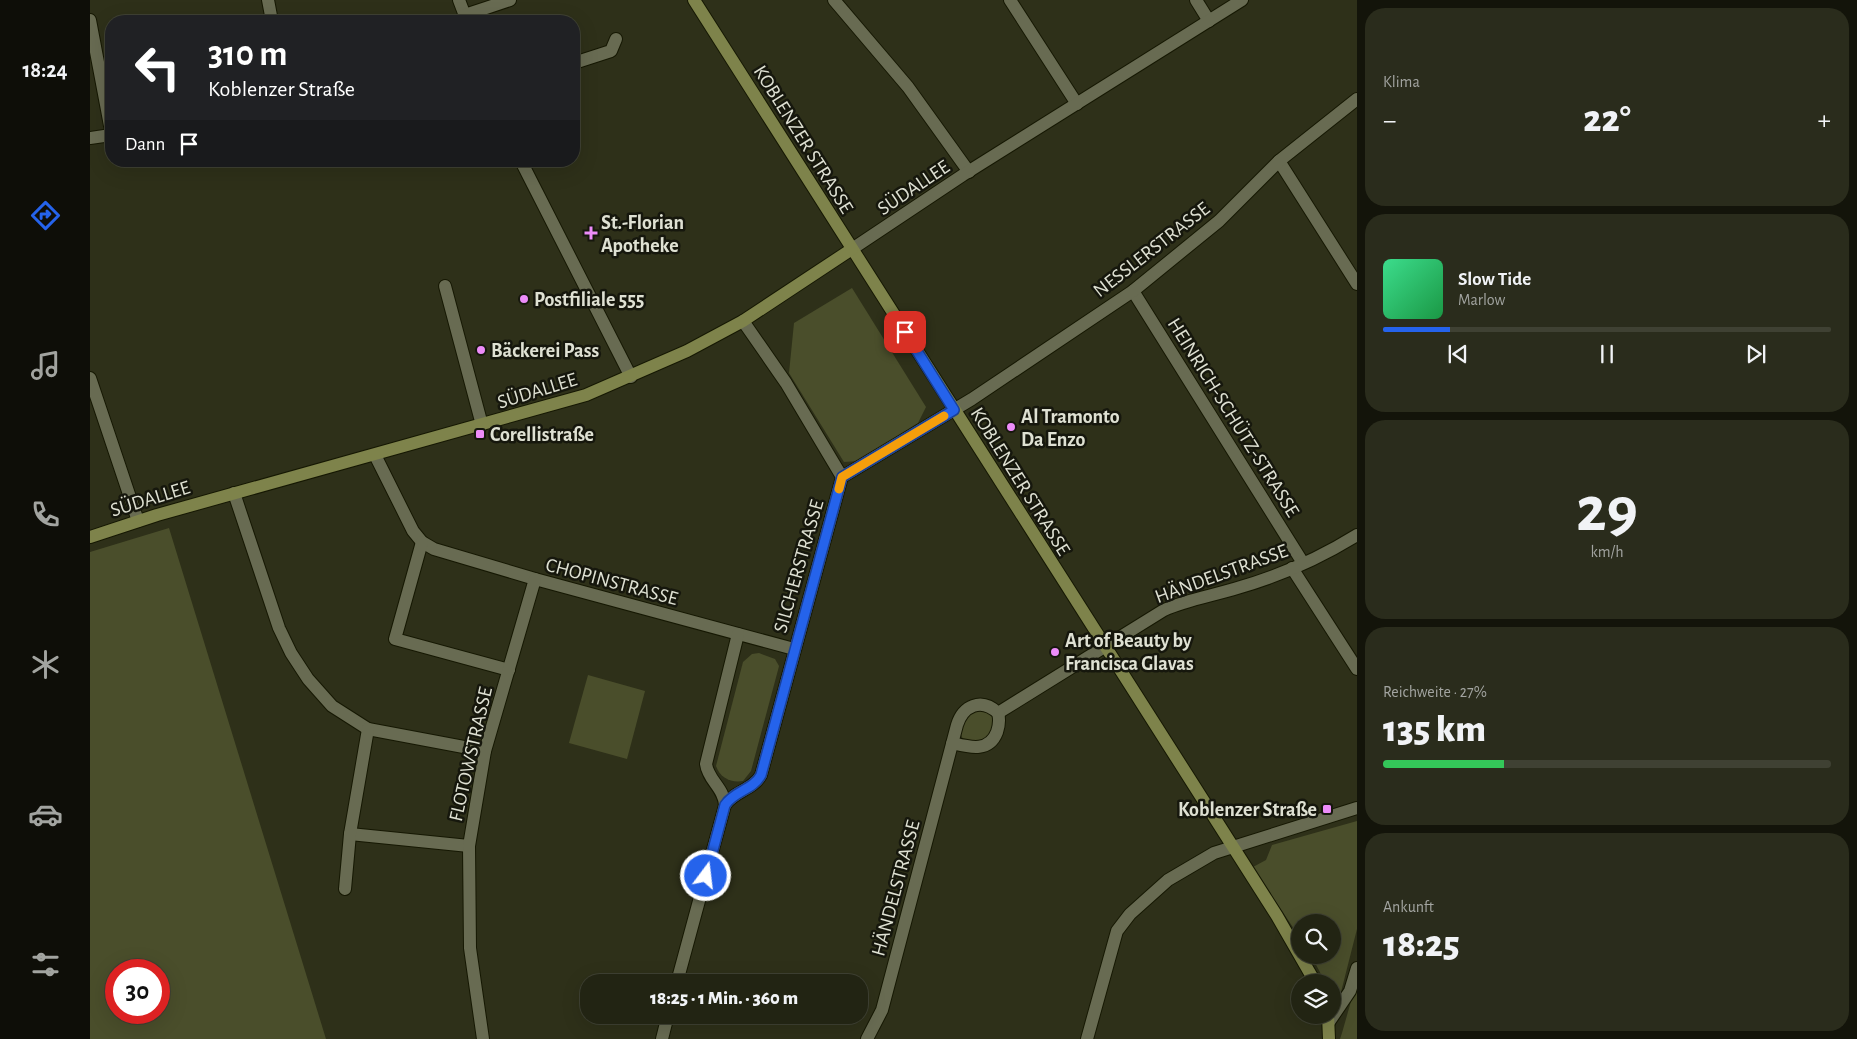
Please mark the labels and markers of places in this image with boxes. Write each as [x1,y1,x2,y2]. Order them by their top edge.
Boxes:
place label: St.-Florian Apotheke [601,213,684,256]
marker: St.-Florian Apotheke [585,227,597,239]
place label: Postfiliale 555 [534,290,645,310]
marker: Postfiliale 555 [518,293,530,305]
pin [884,311,926,353]
place label: Bäckerei Pass [491,341,599,361]
marker: Bäckerei Pass [475,344,487,356]
place label: Al Tramonto Da Enzo [1021,407,1120,450]
marker: Al Tramonto Da Enzo [1005,421,1017,433]
place label: Corellistraße [490,425,594,445]
marker: Corellistraße [474,428,486,440]
place label: Art of Beauty by Francisca Glavas [1065,631,1194,674]
marker: Art of Beauty by Francisca Glavas [1049,646,1061,658]
place label: Koblenzer Straße [1178,800,1317,820]
marker: Koblenzer Straße [1321,803,1333,815]

